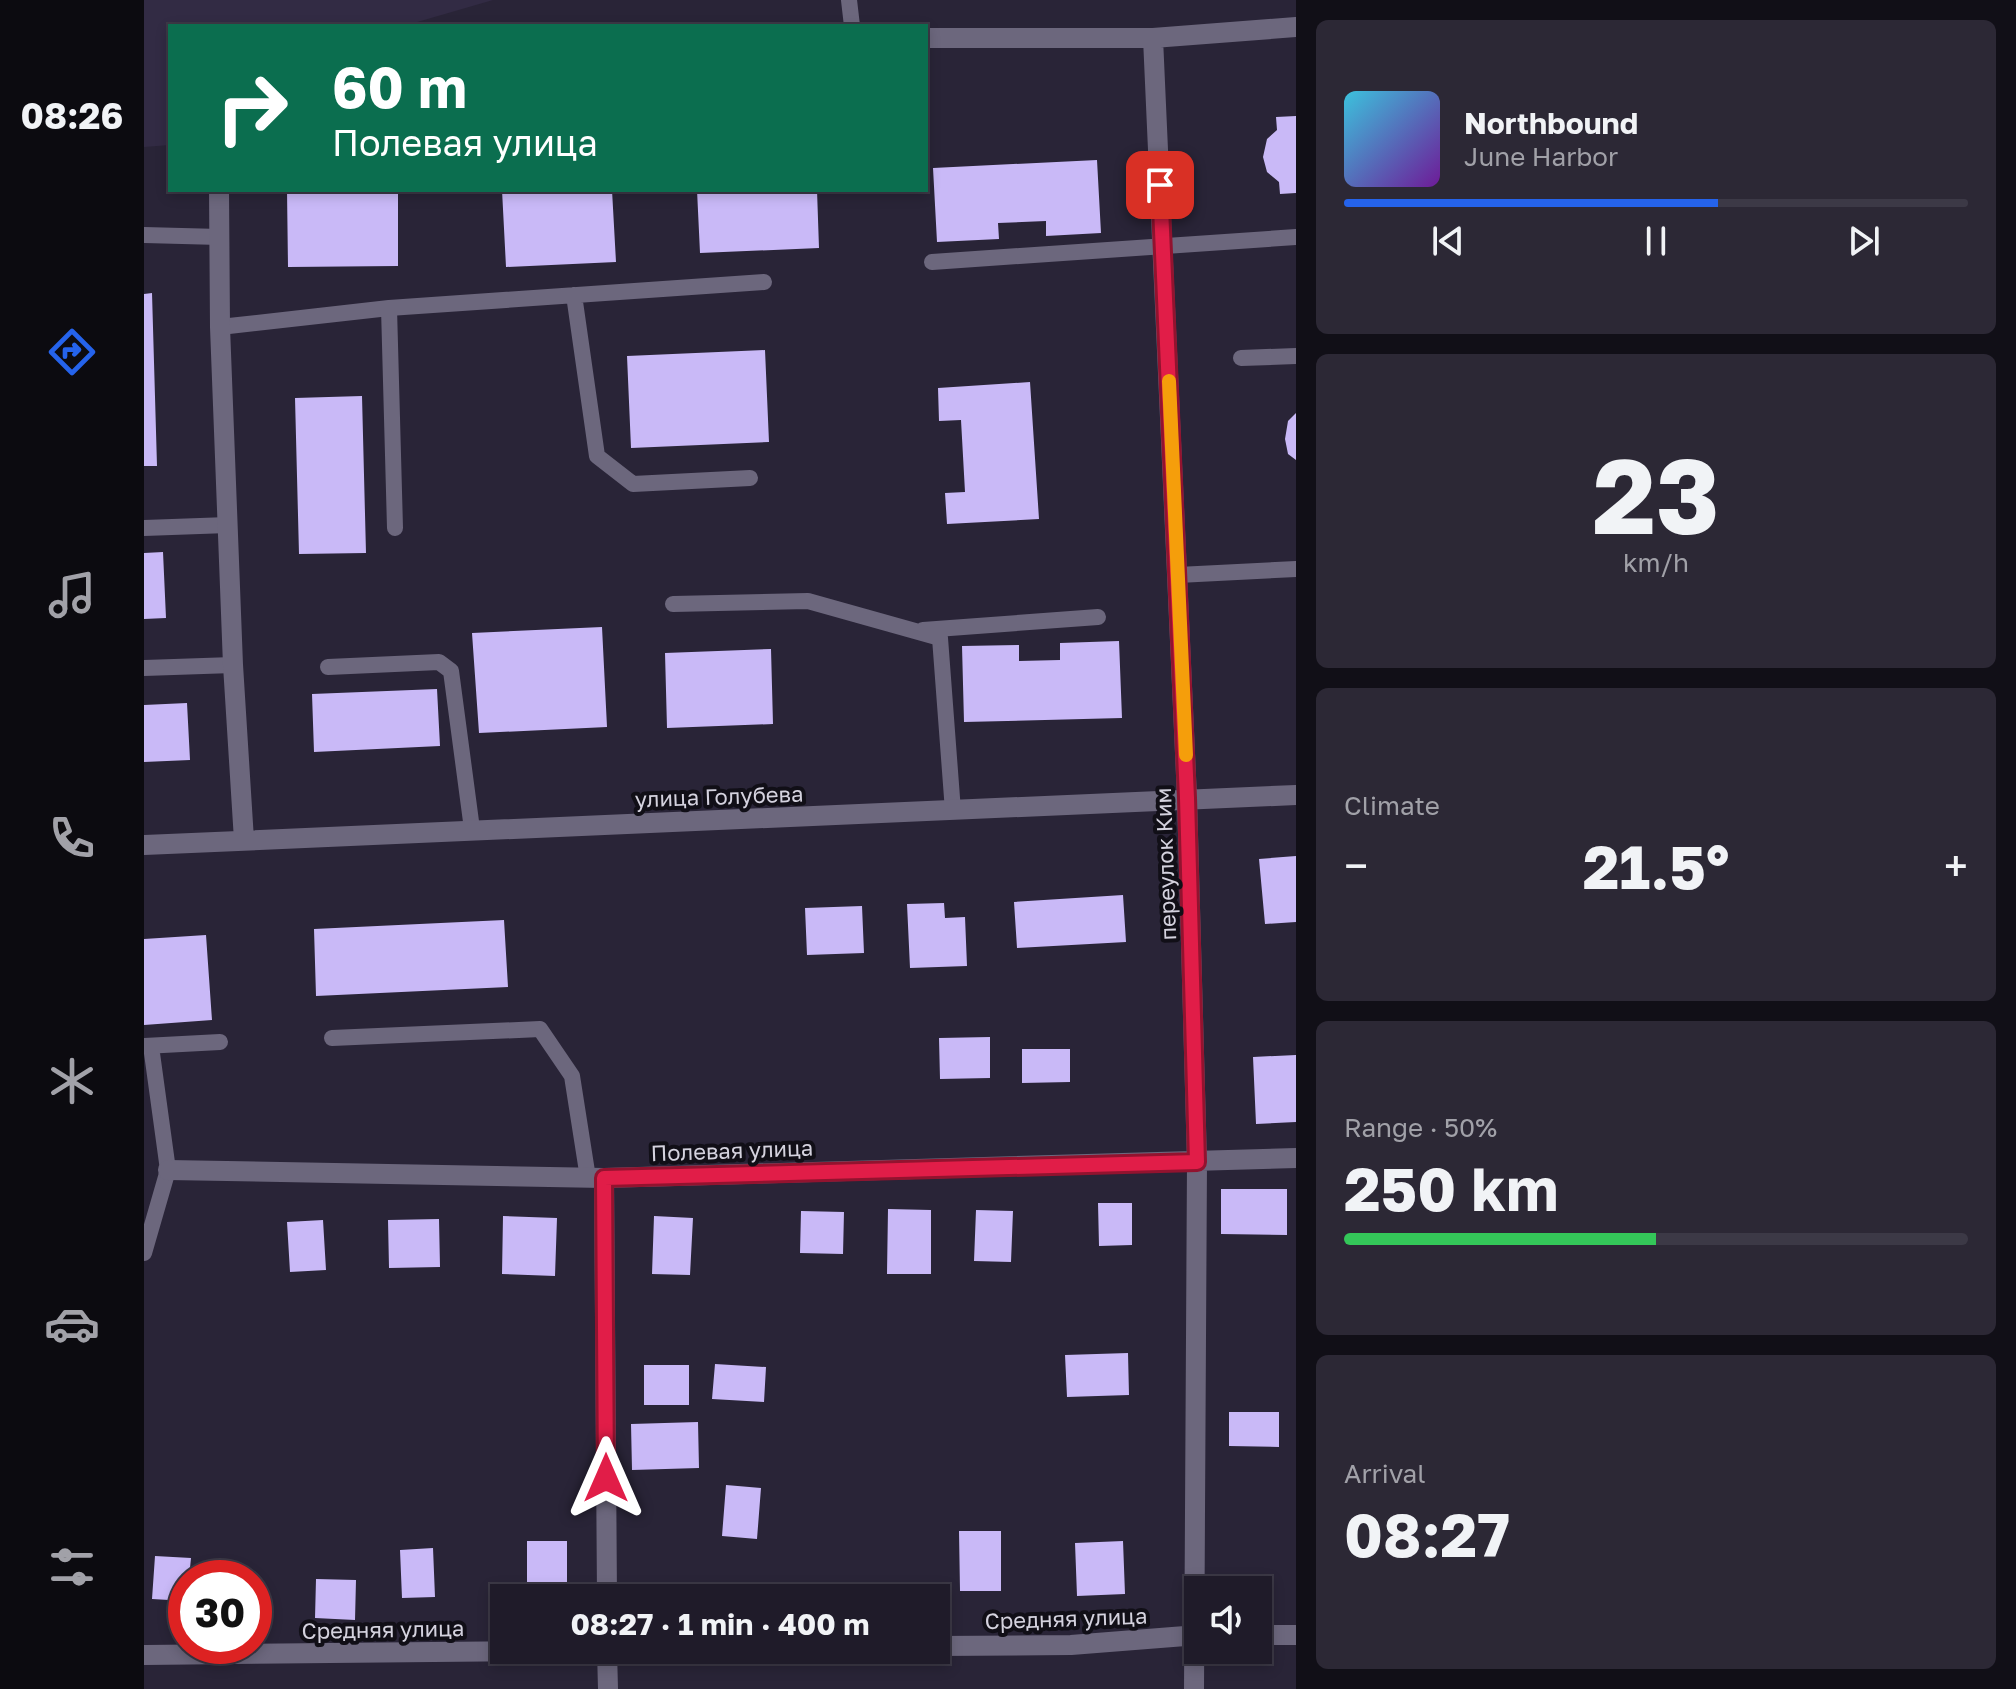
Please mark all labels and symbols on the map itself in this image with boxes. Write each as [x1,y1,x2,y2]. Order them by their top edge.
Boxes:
pin [1126,151,1194,219]
street label: улица Голубева [634,780,804,812]
street label: переулок Ким [1149,787,1181,941]
street label: Полевая улица [650,1134,814,1166]
position arrow [564,1436,648,1520]
speed limit sign: 30 [168,1560,272,1664]
street label: Средняя улица [984,1602,1148,1634]
street label: Средняя улица [301,1614,465,1644]

